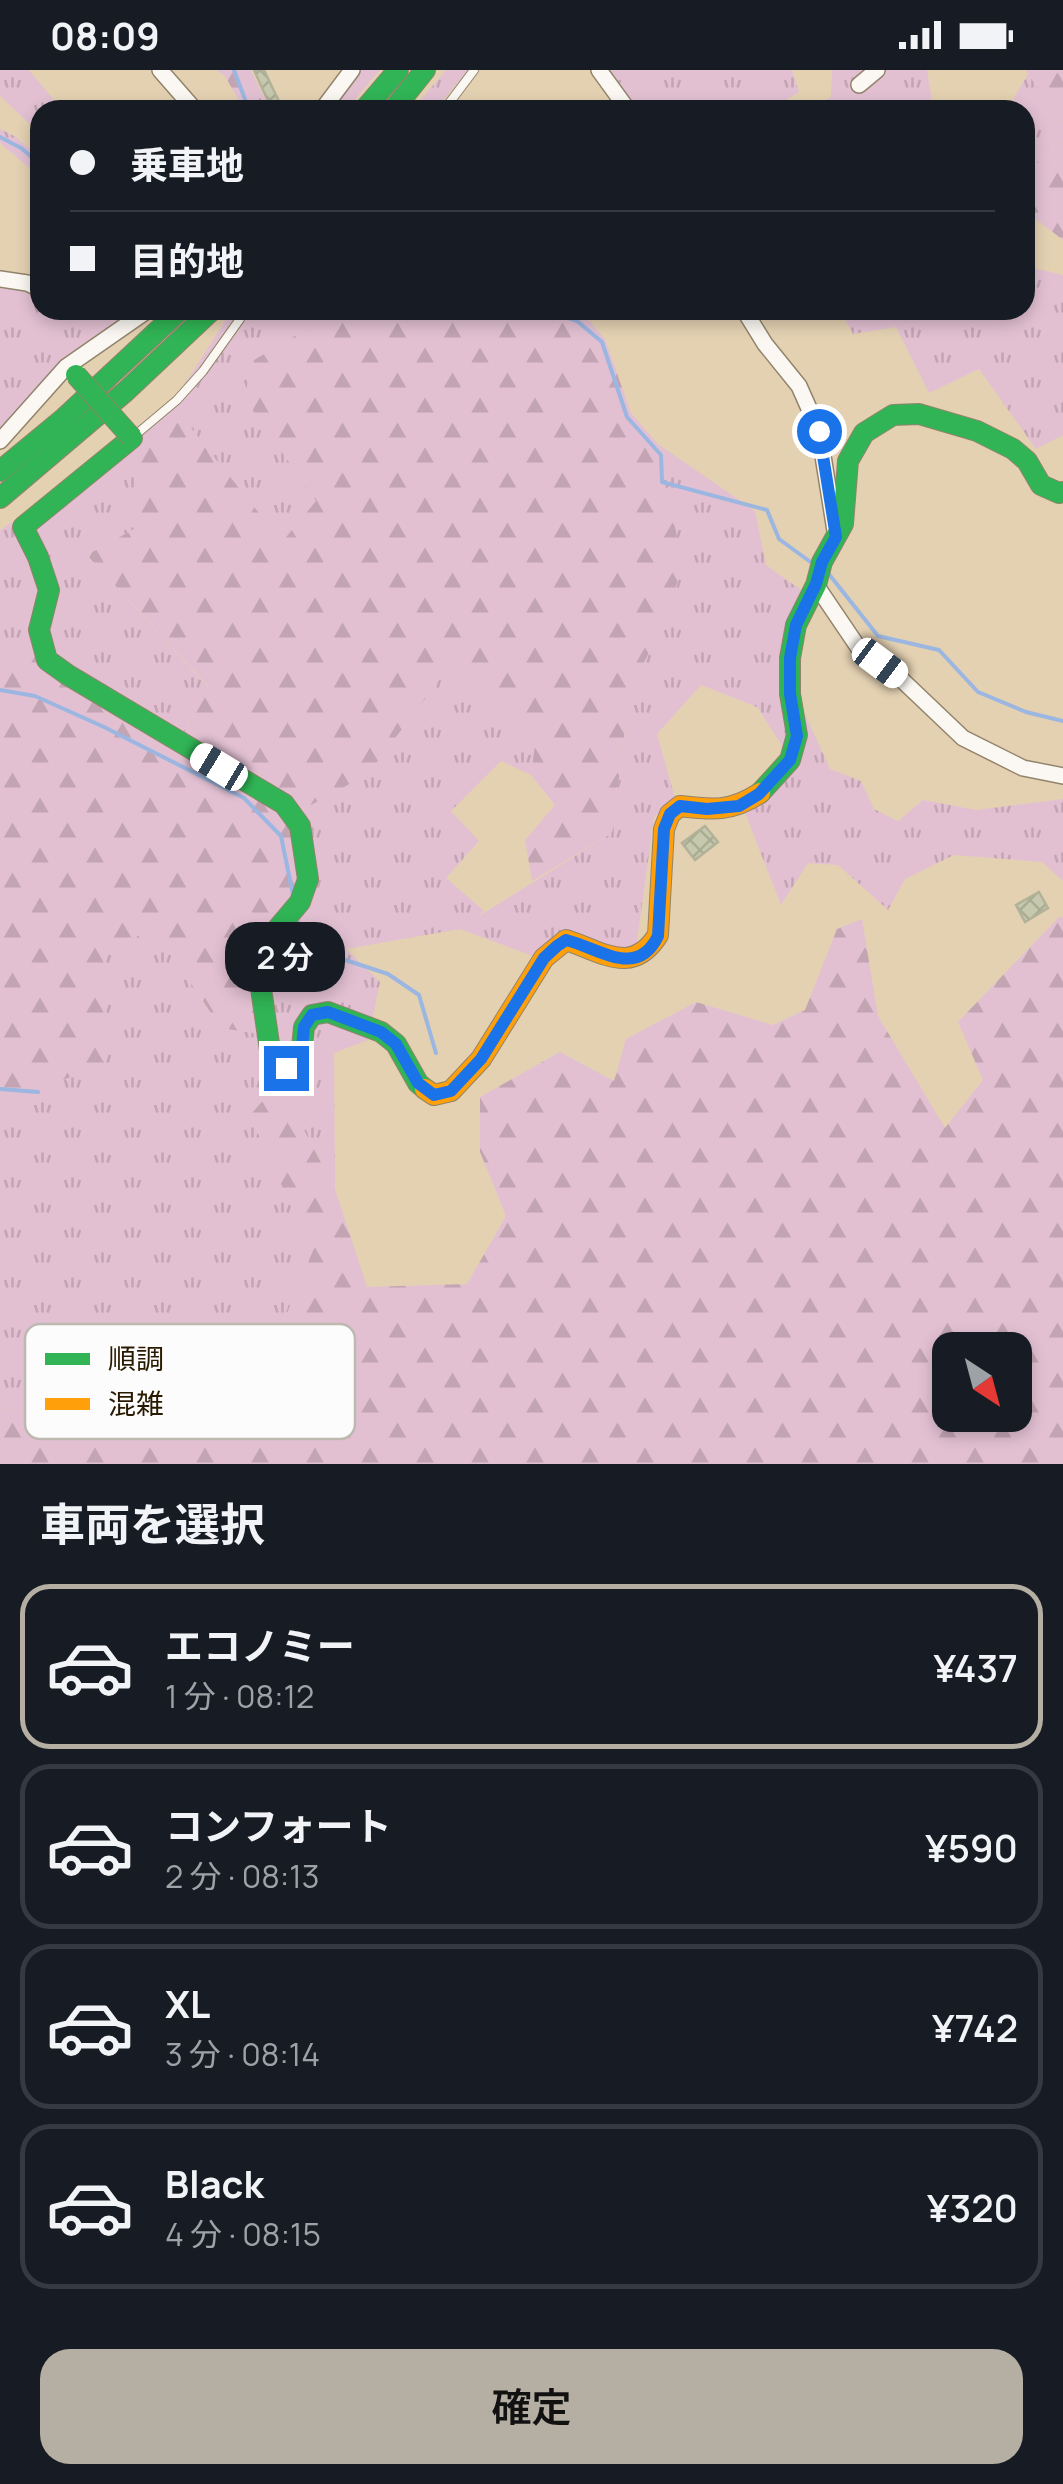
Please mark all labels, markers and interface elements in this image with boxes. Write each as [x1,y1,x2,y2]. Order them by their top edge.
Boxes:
text: 08:09 [50,9,160,61]
text: 乗車地 [130,138,244,190]
text: 目的地 [130,234,244,286]
route start [797,409,842,454]
car [847,633,913,693]
car [186,739,252,795]
callout: 2 分 [226,923,346,993]
text: 2 分 [256,935,314,979]
route end [264,1046,309,1091]
legend [25,1324,355,1439]
north arrow [932,1332,1032,1432]
map controls [932,1332,1032,1432]
text: 順調 [108,1339,164,1377]
text: 混雑 [108,1384,164,1422]
text: 車両を選択 [40,1493,265,1555]
text: エコノミー [165,1619,355,1671]
icon: car [45,1622,135,1712]
text: ¥437 [934,1641,1018,1693]
text: 1 分 · 08:12 [165,1674,314,1718]
text: コンフォート [165,1799,392,1851]
icon: car [45,1802,135,1892]
text: ¥590 [925,1821,1018,1873]
text: 2 分 · 08:13 [165,1854,320,1898]
text: XL [165,1977,210,2029]
icon: car [45,1982,135,2072]
text: ¥742 [932,2001,1018,2053]
text: 3 分 · 08:14 [165,2032,320,2076]
text: Black [165,2157,264,2209]
icon: car [45,2162,135,2252]
text: ¥320 [927,2181,1018,2233]
text: 4 分 · 08:15 [165,2212,321,2256]
button: 確定 [40,2349,1023,2464]

